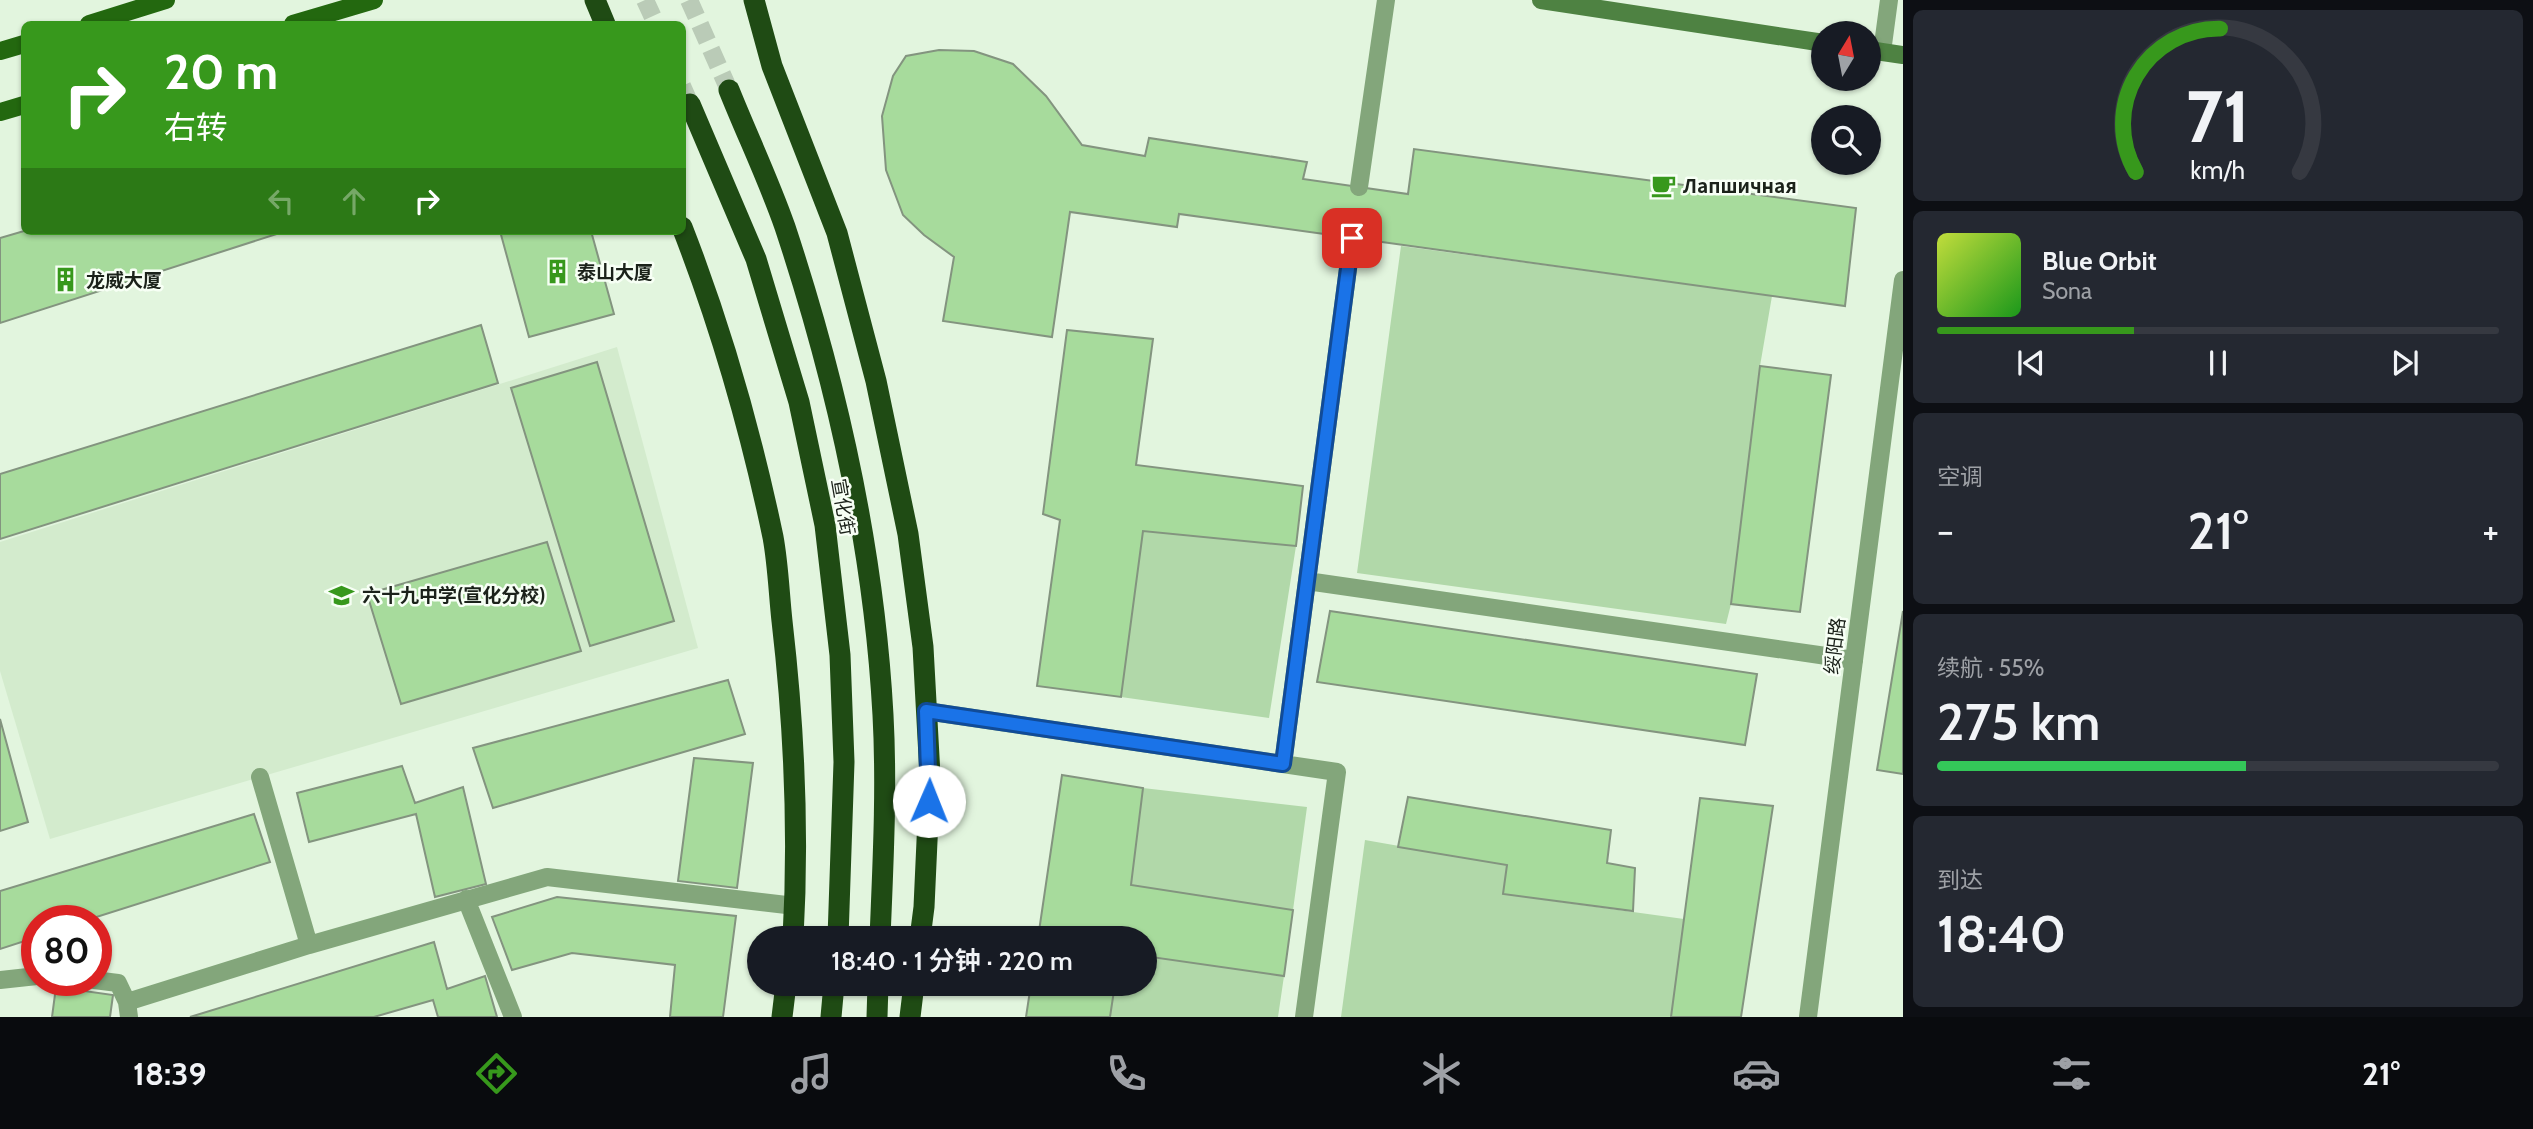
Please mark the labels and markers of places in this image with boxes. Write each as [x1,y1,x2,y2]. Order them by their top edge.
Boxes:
cafe icon: Лапшичная [1649,172,1677,200]
place label: Лапшичная [1682,175,1797,198]
pin [1322,208,1382,268]
building icon: 泰山大厦 [543,258,571,286]
place label: 泰山大厦 [577,261,653,284]
building icon: 龙威大厦 [52,266,80,294]
place label: 龙威大厦 [86,269,162,292]
school or university icon: 六十九中学(宣化分校) [328,581,356,609]
place label: 六十九中学(宣化分校) [362,584,545,607]

